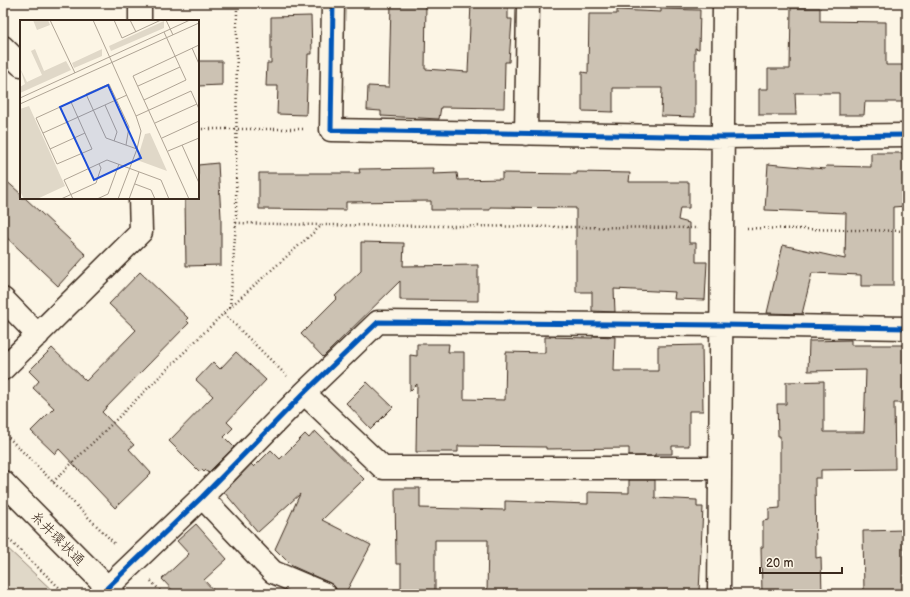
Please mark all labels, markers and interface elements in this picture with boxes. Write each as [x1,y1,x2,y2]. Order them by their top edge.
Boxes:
inset map [20,20,199,199]
street label: 糸井環状通 [27,508,88,569]
scale bar [760,549,842,575]
text: 20 m [766,556,793,571]

